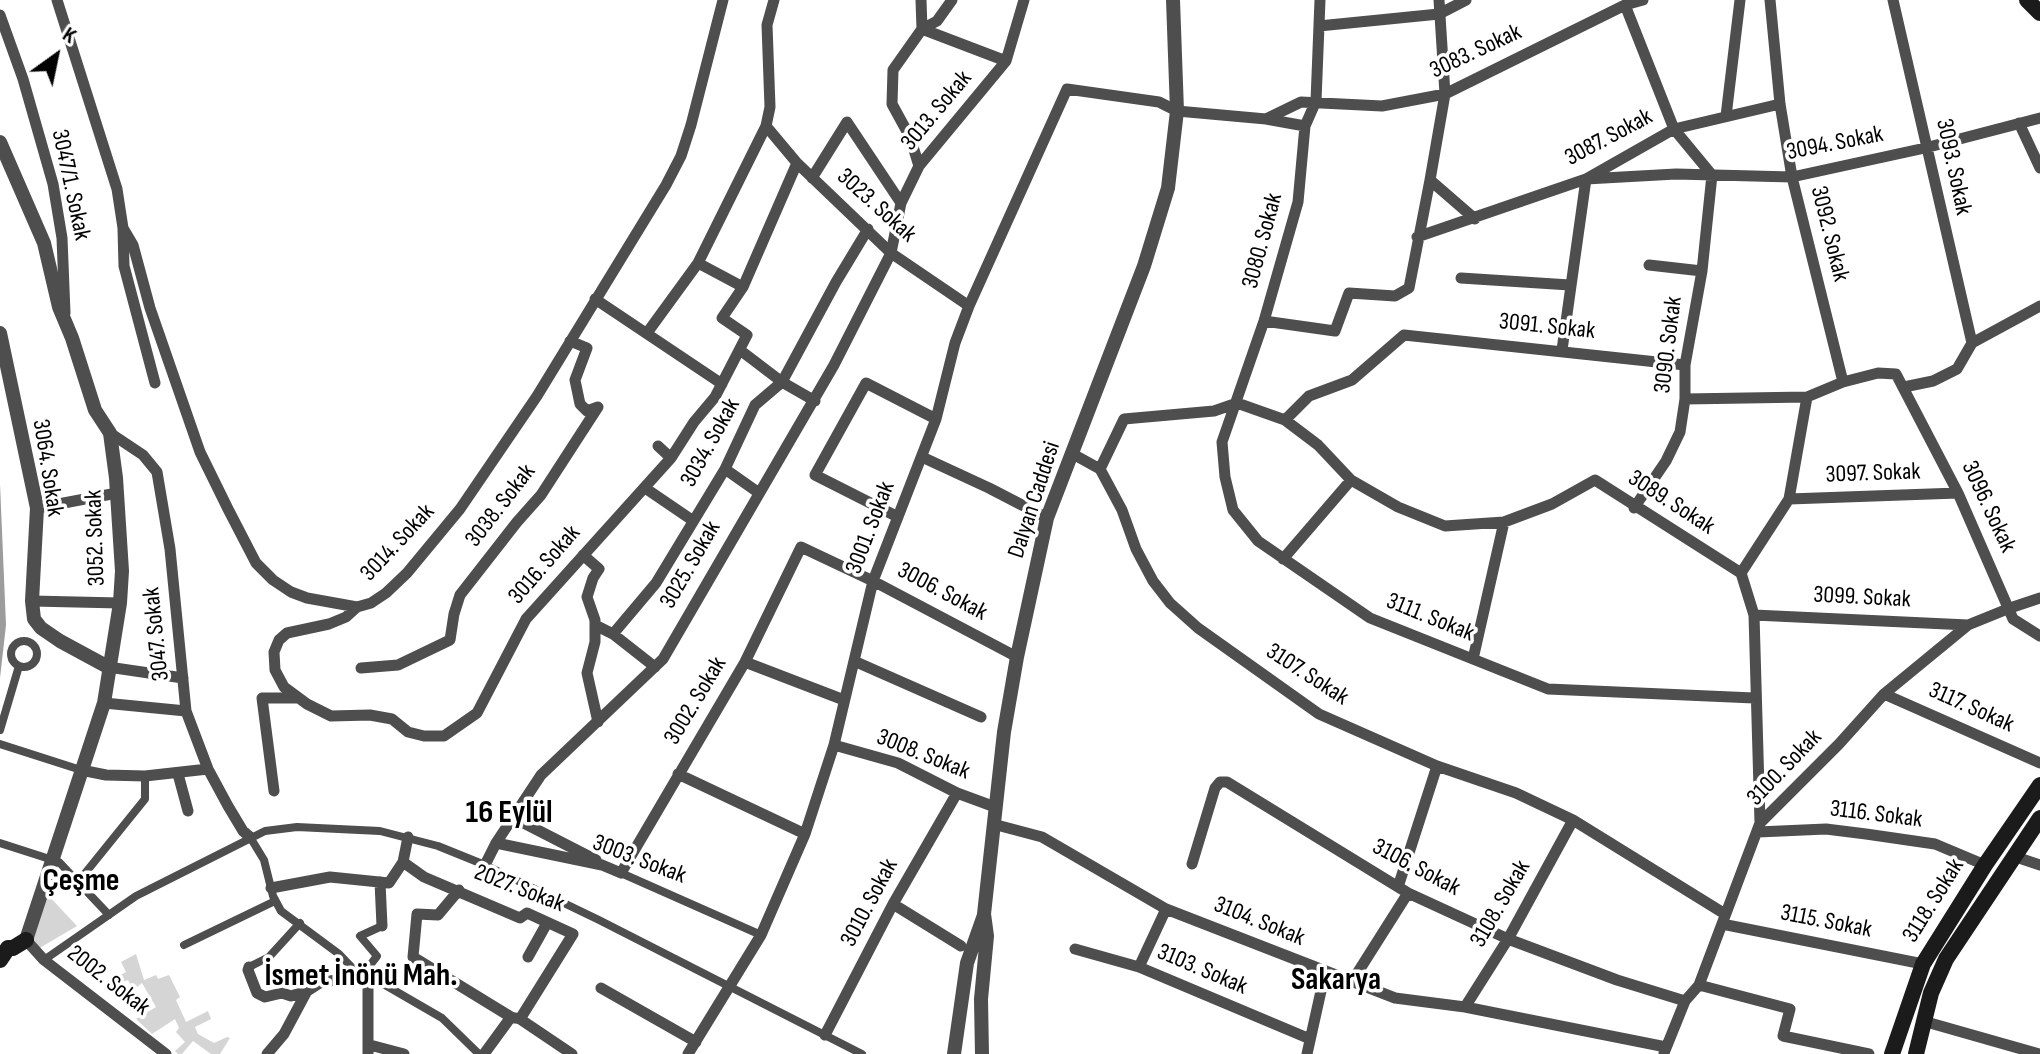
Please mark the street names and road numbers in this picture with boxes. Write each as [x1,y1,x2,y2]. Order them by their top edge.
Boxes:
street label: 3083. Sokak [1426,18,1526,86]
street label: 3013. Sokak [895,65,979,157]
street label: 3087. Sokak [1560,103,1658,173]
street label: 3093. Sokak [1929,116,1977,218]
street label: 3094. Sokak [1784,121,1886,167]
street label: 3047/1. Sokak [44,127,96,243]
street label: 3023. Sokak [830,163,922,249]
street label: 3092. Sokak [1803,183,1855,285]
street label: 3080. Sokak [1236,190,1290,292]
street label: 3090. Sokak [1649,295,1689,395]
street label: 3091. Sokak [1497,308,1597,346]
street label: 3034. Sokak [675,394,747,492]
street label: 3064. Sokak [25,417,69,519]
street label: Dalyan Caddesi [1003,438,1067,562]
street label: 3096. Sokak [1954,457,2022,557]
street label: 3097. Sokak [1825,458,1921,490]
street label: 3038. Sokak [460,459,542,553]
street label: 3089. Sokak [1622,464,1720,542]
street label: 3001. Sokak [840,478,902,578]
street label: 3052. Sokak [80,489,112,587]
street label: 3014. Sokak [355,498,441,588]
street label: 3025. Sokak [654,516,728,614]
street label: 3016. Sokak [503,520,587,610]
street label: 3006. Sokak [892,556,992,628]
street label: 3099. Sokak [1813,581,1911,615]
street label: 3047. Sokak [138,586,176,682]
street label: 3111. Sokak [1382,587,1478,649]
street label: 3107. Sokak [1260,638,1354,712]
street label: 3002. Sokak [659,652,733,750]
street label: 3117. Sokak [1924,676,2018,740]
street label: 3008. Sokak [872,723,974,787]
street label: 3100. Sokak [1742,724,1828,812]
street label: 3116. Sokak [1828,795,1924,835]
street label: 3003. Sokak [588,829,690,891]
street label: 3106. Sokak [1367,833,1465,903]
street label: 3010. Sokak [835,854,905,952]
street label: 3118. Sokak [1897,854,1971,948]
street label: 3108. Sokak [1465,855,1537,953]
street label: 2027. Sokak [470,859,568,919]
street label: 3104. Sokak [1209,891,1309,953]
street label: 3115. Sokak [1778,899,1874,945]
street label: 3103. Sokak [1152,938,1252,1002]
street label: 2002. Sokak [61,940,155,1022]

